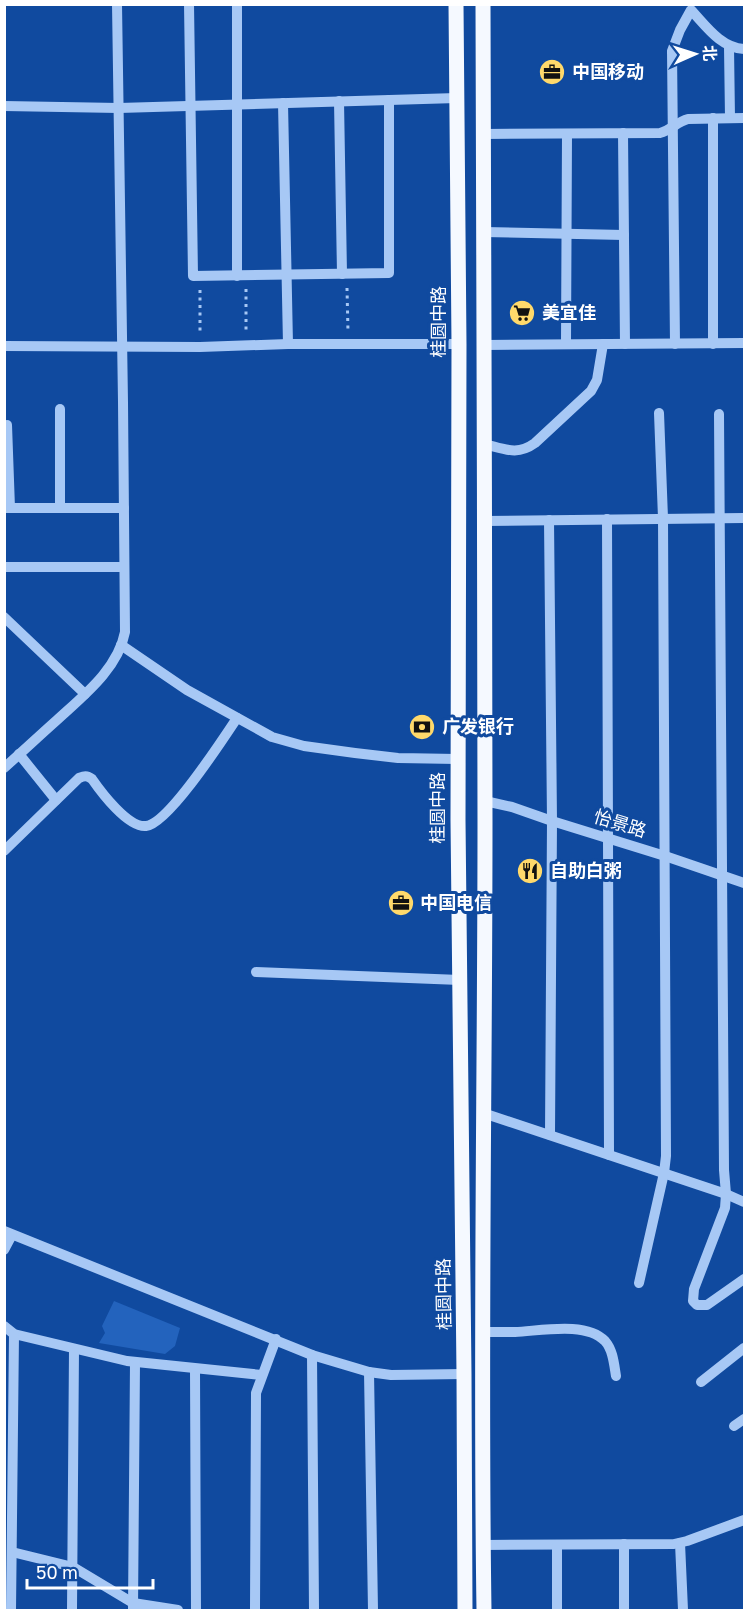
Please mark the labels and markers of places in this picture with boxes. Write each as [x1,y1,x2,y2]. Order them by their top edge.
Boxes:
office icon: 中国移动 [537,57,567,87]
place label: 中国移动 [572,60,644,82]
supermarket icon: 美宜佳 [507,298,537,328]
place label: 美宜佳 [542,301,596,323]
bank icon: 广发银行 [407,712,437,742]
place label: 广发银行 [442,715,514,737]
restaurant icon: 自助白粥 [515,856,545,886]
place label: 自助白粥 [550,859,622,881]
office icon: 中国电信 [386,888,416,918]
place label: 中国电信 [420,891,492,913]

